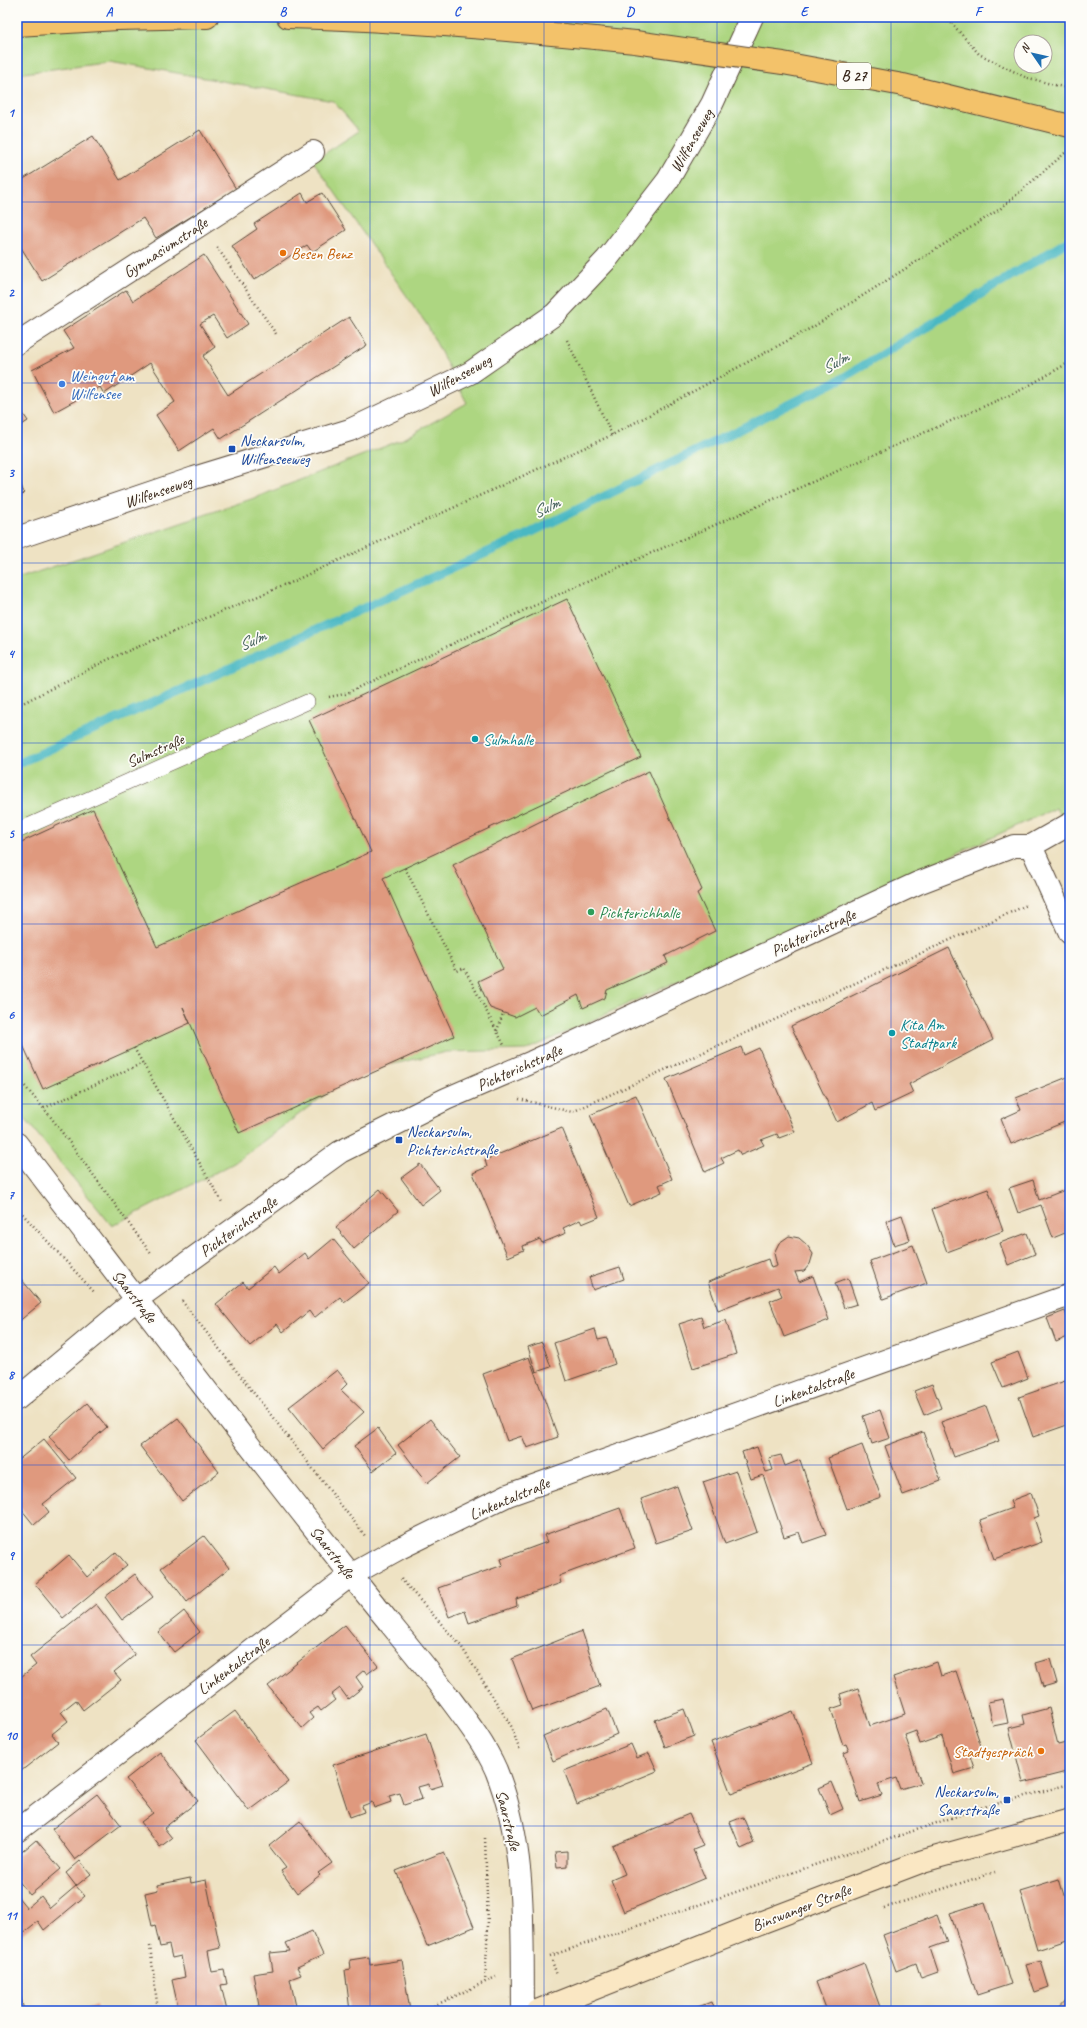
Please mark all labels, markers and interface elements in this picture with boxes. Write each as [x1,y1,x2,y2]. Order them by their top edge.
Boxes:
text: A [106,4,114,20]
text: B [280,4,288,20]
text: C [454,4,462,20]
text: D [626,4,635,20]
text: E [801,4,810,20]
text: F [975,4,984,20]
north arrow [1013,34,1053,74]
text: N [1017,40,1034,55]
road number: B 27 [837,63,871,89]
street label: Wilfenseeweg [666,104,719,176]
text: 1 [8,105,16,121]
street label: Gymnasiumstraße [120,212,213,282]
place label: Besen Benz [291,244,354,264]
marker: Besen Benz [278,248,288,258]
text: 2 [8,285,15,301]
water label: Sulm [818,346,854,378]
street label: Wilfenseeweg [424,350,496,402]
place label: Weingut am Wilfensee [70,366,136,404]
marker: Weingut am Wilfensee [57,379,67,389]
place label: Neckarsulm, Wilfenseeweg [240,431,311,469]
marker: Neckarsulm, Wilfenseeweg [227,444,237,454]
text: 3 [8,465,15,481]
street label: Wilfenseeweg [122,471,196,513]
water label: Sulm [529,491,565,523]
water label: Sulm [235,625,271,656]
text: 4 [8,646,16,662]
street label: Sulmstraße [124,729,189,772]
place label: Sulmhalle [483,730,535,750]
marker: Sulmhalle [470,734,480,744]
text: 5 [8,826,15,842]
place label: Pichterichhalle [599,903,681,923]
street label: Pichterichstraße [768,904,860,961]
marker: Pichterichhalle [586,907,596,917]
text: 6 [8,1007,15,1023]
place label: Kita Am Stadtpark [900,1015,957,1053]
marker: Kita Am Stadtpark [887,1028,897,1038]
street label: Pichterichstraße [474,1040,567,1096]
place label: Neckarsulm, Pichterichstraße [407,1122,500,1160]
marker: Neckarsulm, Pichterichstraße [394,1135,404,1145]
text: 7 [8,1187,15,1203]
street label: Pichterichstraße [196,1191,283,1262]
street label: Saarstraße [107,1266,162,1328]
street label: Linkentalstraße [770,1363,858,1412]
text: 8 [8,1367,16,1383]
street label: Linkentalstraße [466,1472,554,1525]
street label: Saarstraße [305,1522,360,1584]
text: 9 [8,1548,15,1564]
street label: Linkentalstraße [194,1631,275,1699]
text: 10 [5,1728,18,1744]
place label: Stadtgespräch [953,1742,1034,1762]
marker: Stadtgespräch [1036,1746,1046,1756]
place label: Neckarsulm, Saarstraße [934,1782,1001,1820]
street label: Saarstraße [491,1788,526,1854]
marker: Neckarsulm, Saarstraße [1002,1795,1012,1805]
street label: Binswanger Straße [749,1879,855,1936]
text: 11 [5,1908,19,1924]

